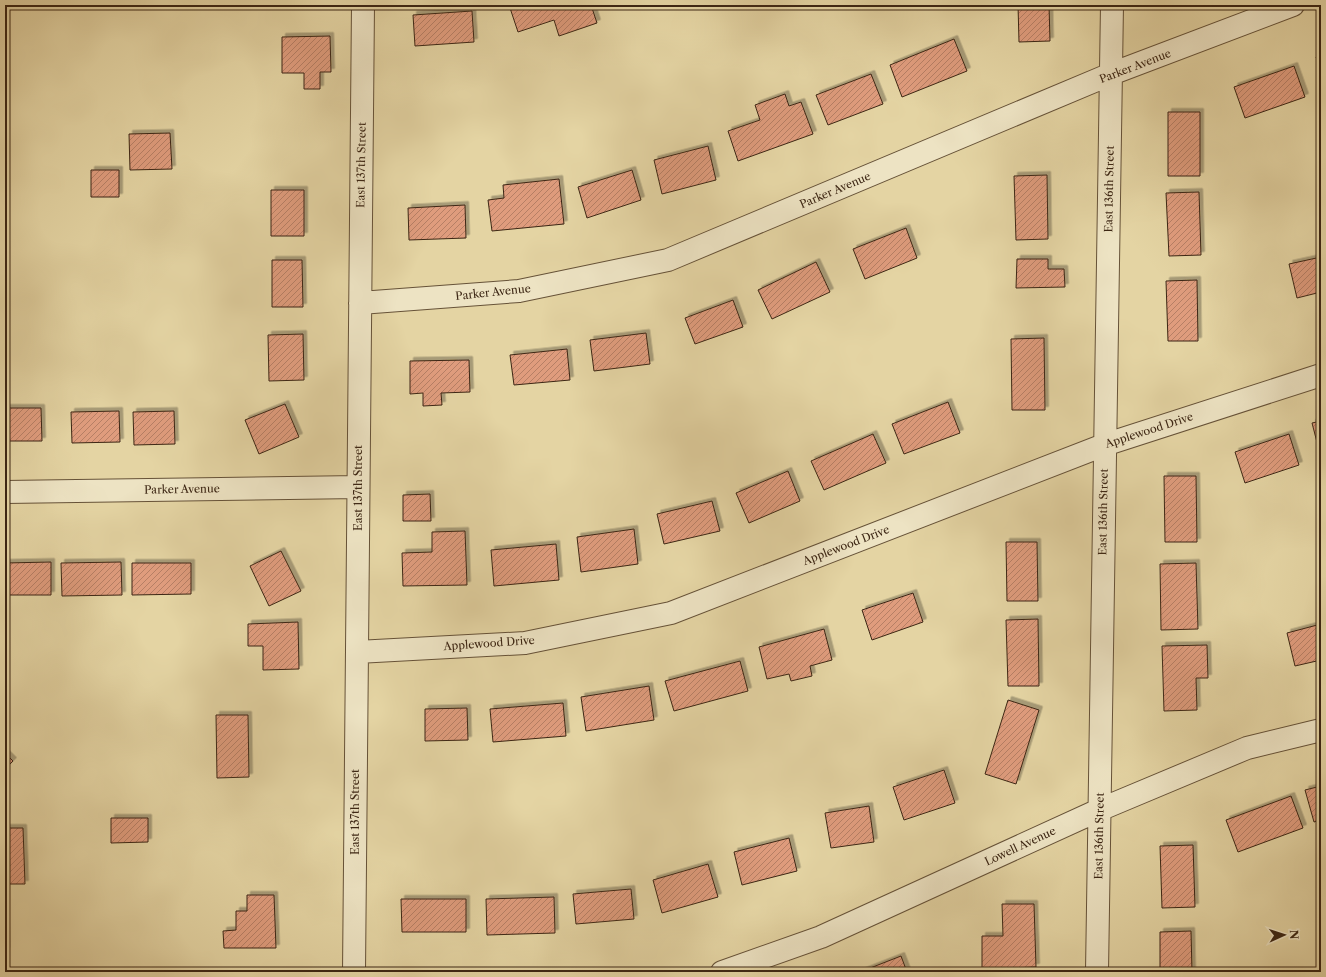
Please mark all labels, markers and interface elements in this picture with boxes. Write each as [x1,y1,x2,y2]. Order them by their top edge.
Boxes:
street label: Parker Avenue [1097,46,1173,86]
street label: East 137th Street [353,122,369,208]
street label: East 136th Street [1101,145,1117,233]
street label: Parker Avenue [797,169,873,211]
street label: Parker Avenue [455,281,531,303]
street label: Applewood Drive [1102,409,1195,451]
street label: East 137th Street [351,445,365,531]
street label: East 136th Street [1095,468,1111,556]
street label: Parker Avenue [144,481,220,497]
street label: Applewood Drive [800,522,891,568]
street label: Applewood Drive [442,633,535,653]
street label: East 137th Street [348,769,362,855]
street label: East 136th Street [1091,792,1107,880]
street label: Lowell Avenue [982,823,1058,869]
north arrow [1264,915,1304,955]
text: N [1287,929,1301,940]

